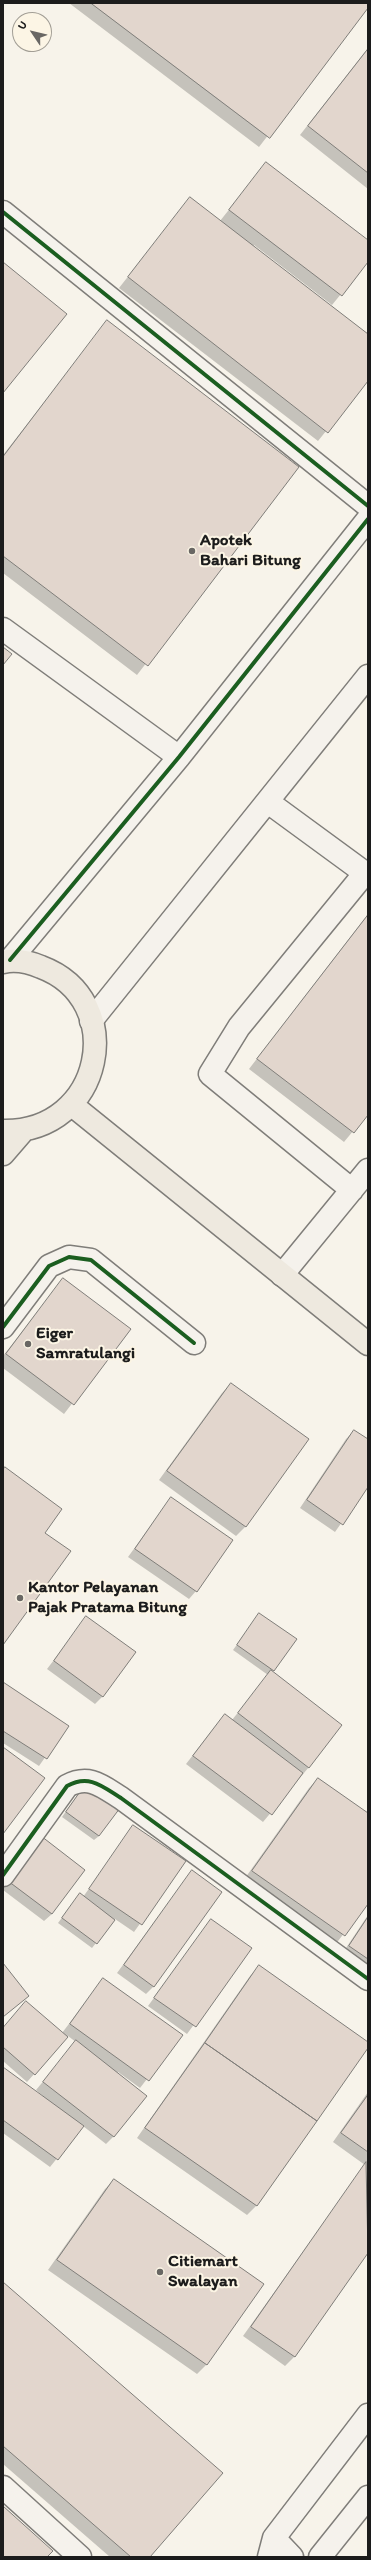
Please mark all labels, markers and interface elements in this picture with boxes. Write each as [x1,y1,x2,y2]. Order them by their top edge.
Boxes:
north arrow [12,12,52,52]
text: U [15,19,30,32]
place label: Apotek Bahari Bitung [200,531,301,571]
marker: Apotek Bahari Bitung [187,546,197,556]
place label: Eiger Samratulangi [36,1324,135,1364]
marker: Eiger Samratulangi [23,1339,33,1349]
place label: Kantor Pelayanan Pajak Pratama Bitung [28,1578,187,1618]
marker: Kantor Pelayanan Pajak Pratama Bitung [15,1593,25,1603]
place label: Citiemart Swalayan [168,2252,238,2292]
marker: Citiemart Swalayan [155,2267,165,2277]

